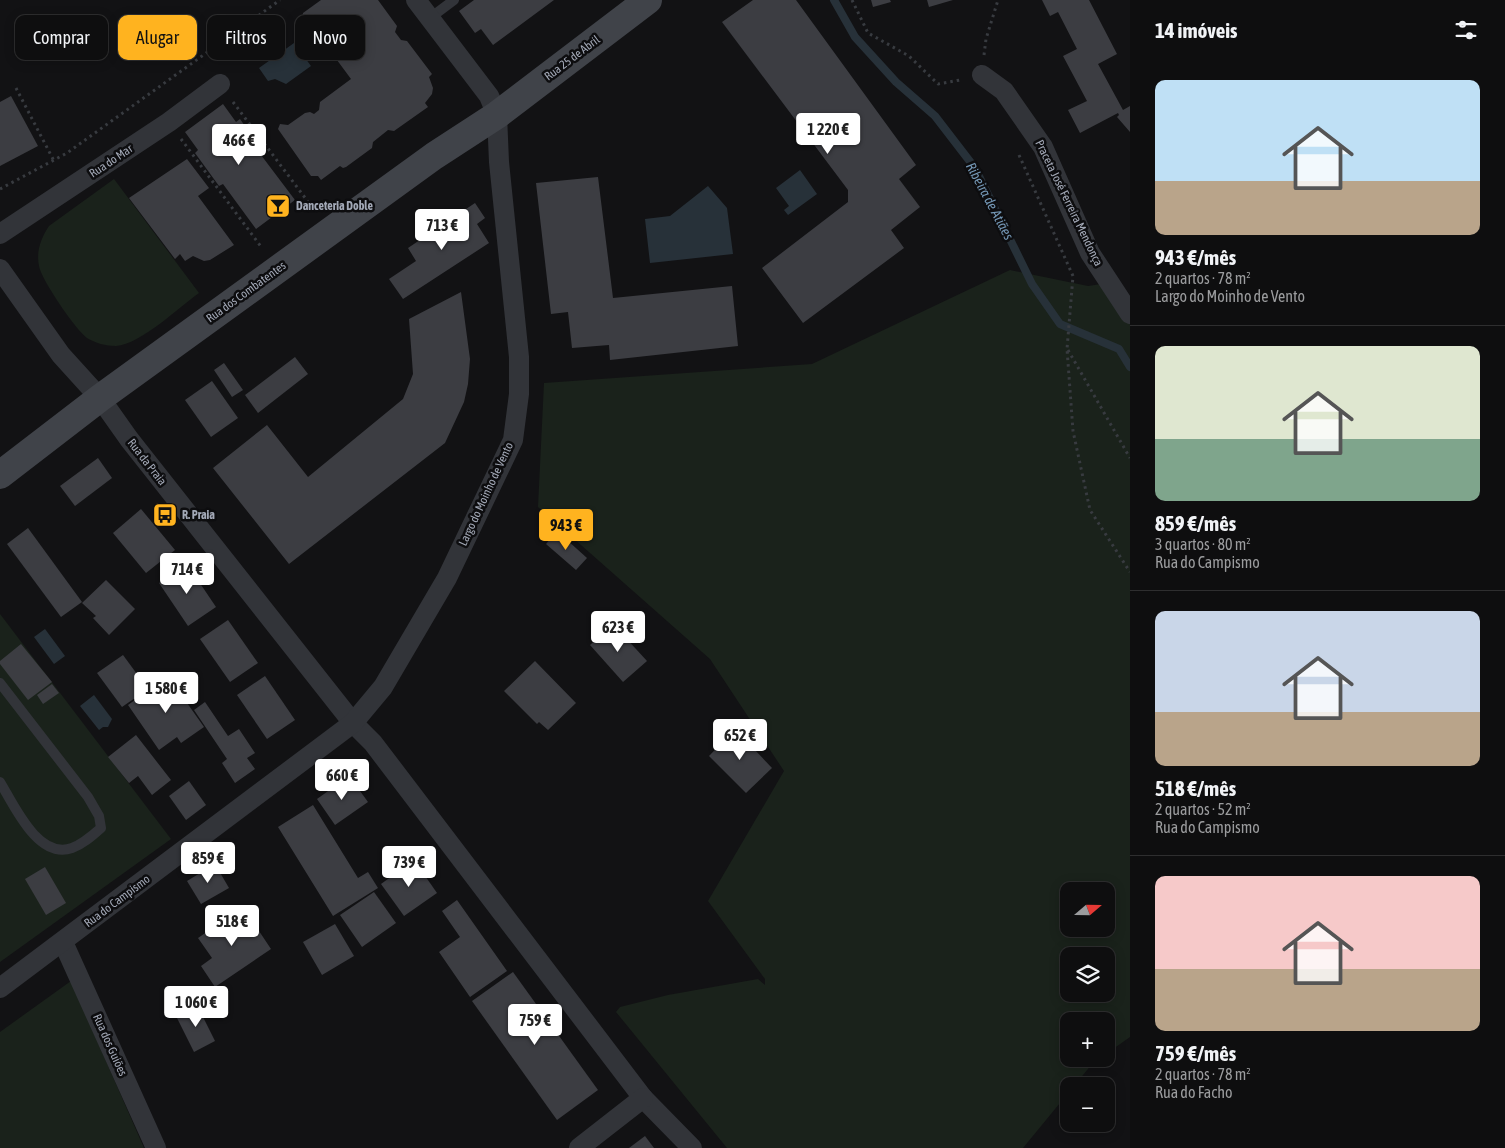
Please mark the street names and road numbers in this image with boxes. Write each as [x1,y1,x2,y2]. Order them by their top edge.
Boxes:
street label: Rua 25 de Abril [542,32,603,83]
street label: Praceta José Ferreira Mendonça [1032,138,1106,268]
street label: Rua do Mar [87,141,136,181]
street label: Rua dos Combatentes [204,258,288,326]
street label: Rua da Praia [125,436,169,488]
street label: Largo do Moinho de Vento [456,440,516,548]
street label: Rua do Campismo [81,872,153,930]
street label: Rua dos Guiões [90,1012,130,1078]

